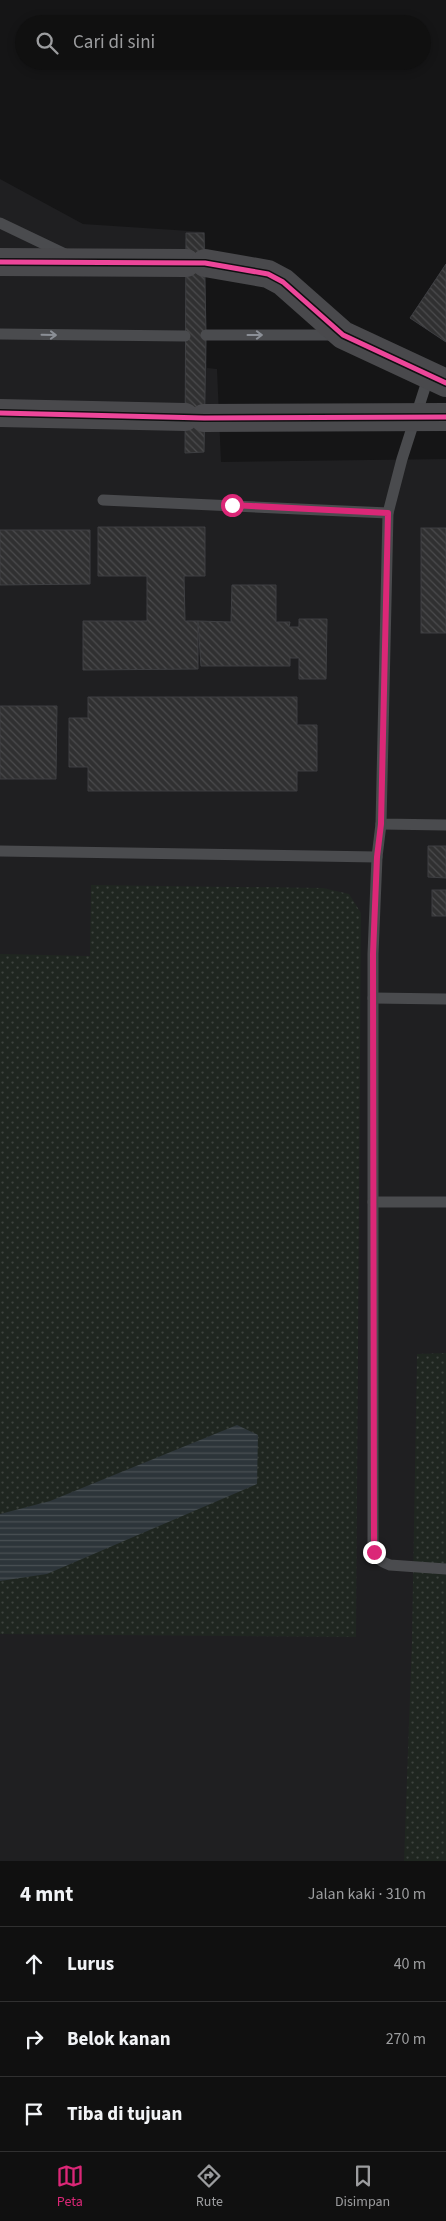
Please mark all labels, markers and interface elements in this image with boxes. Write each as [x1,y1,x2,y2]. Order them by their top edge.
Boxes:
search box [15,15,431,70]
icon: search [33,29,61,57]
text: Cari di sini [73,29,155,56]
one-way arrow [40,330,56,340]
one-way arrow [246,330,263,340]
route start [221,494,244,517]
route end [363,1541,386,1564]
text: 4 mnt [20,1879,73,1909]
text: Jalan kaki · 310 m [308,1883,426,1905]
icon: ahead [20,1950,48,1978]
text: Lurus [67,1951,114,1978]
text: 40 m [394,1953,426,1975]
icon: right [20,2025,48,2053]
text: Belok kanan [67,2026,171,2053]
text: 270 m [386,2028,426,2050]
icon: arrive [20,2100,48,2128]
text: Tiba di tujuan [67,2101,182,2128]
tab: Peta [56,2162,84,2212]
tab: Rute [195,2162,223,2212]
tab: Disimpan [335,2162,390,2212]

